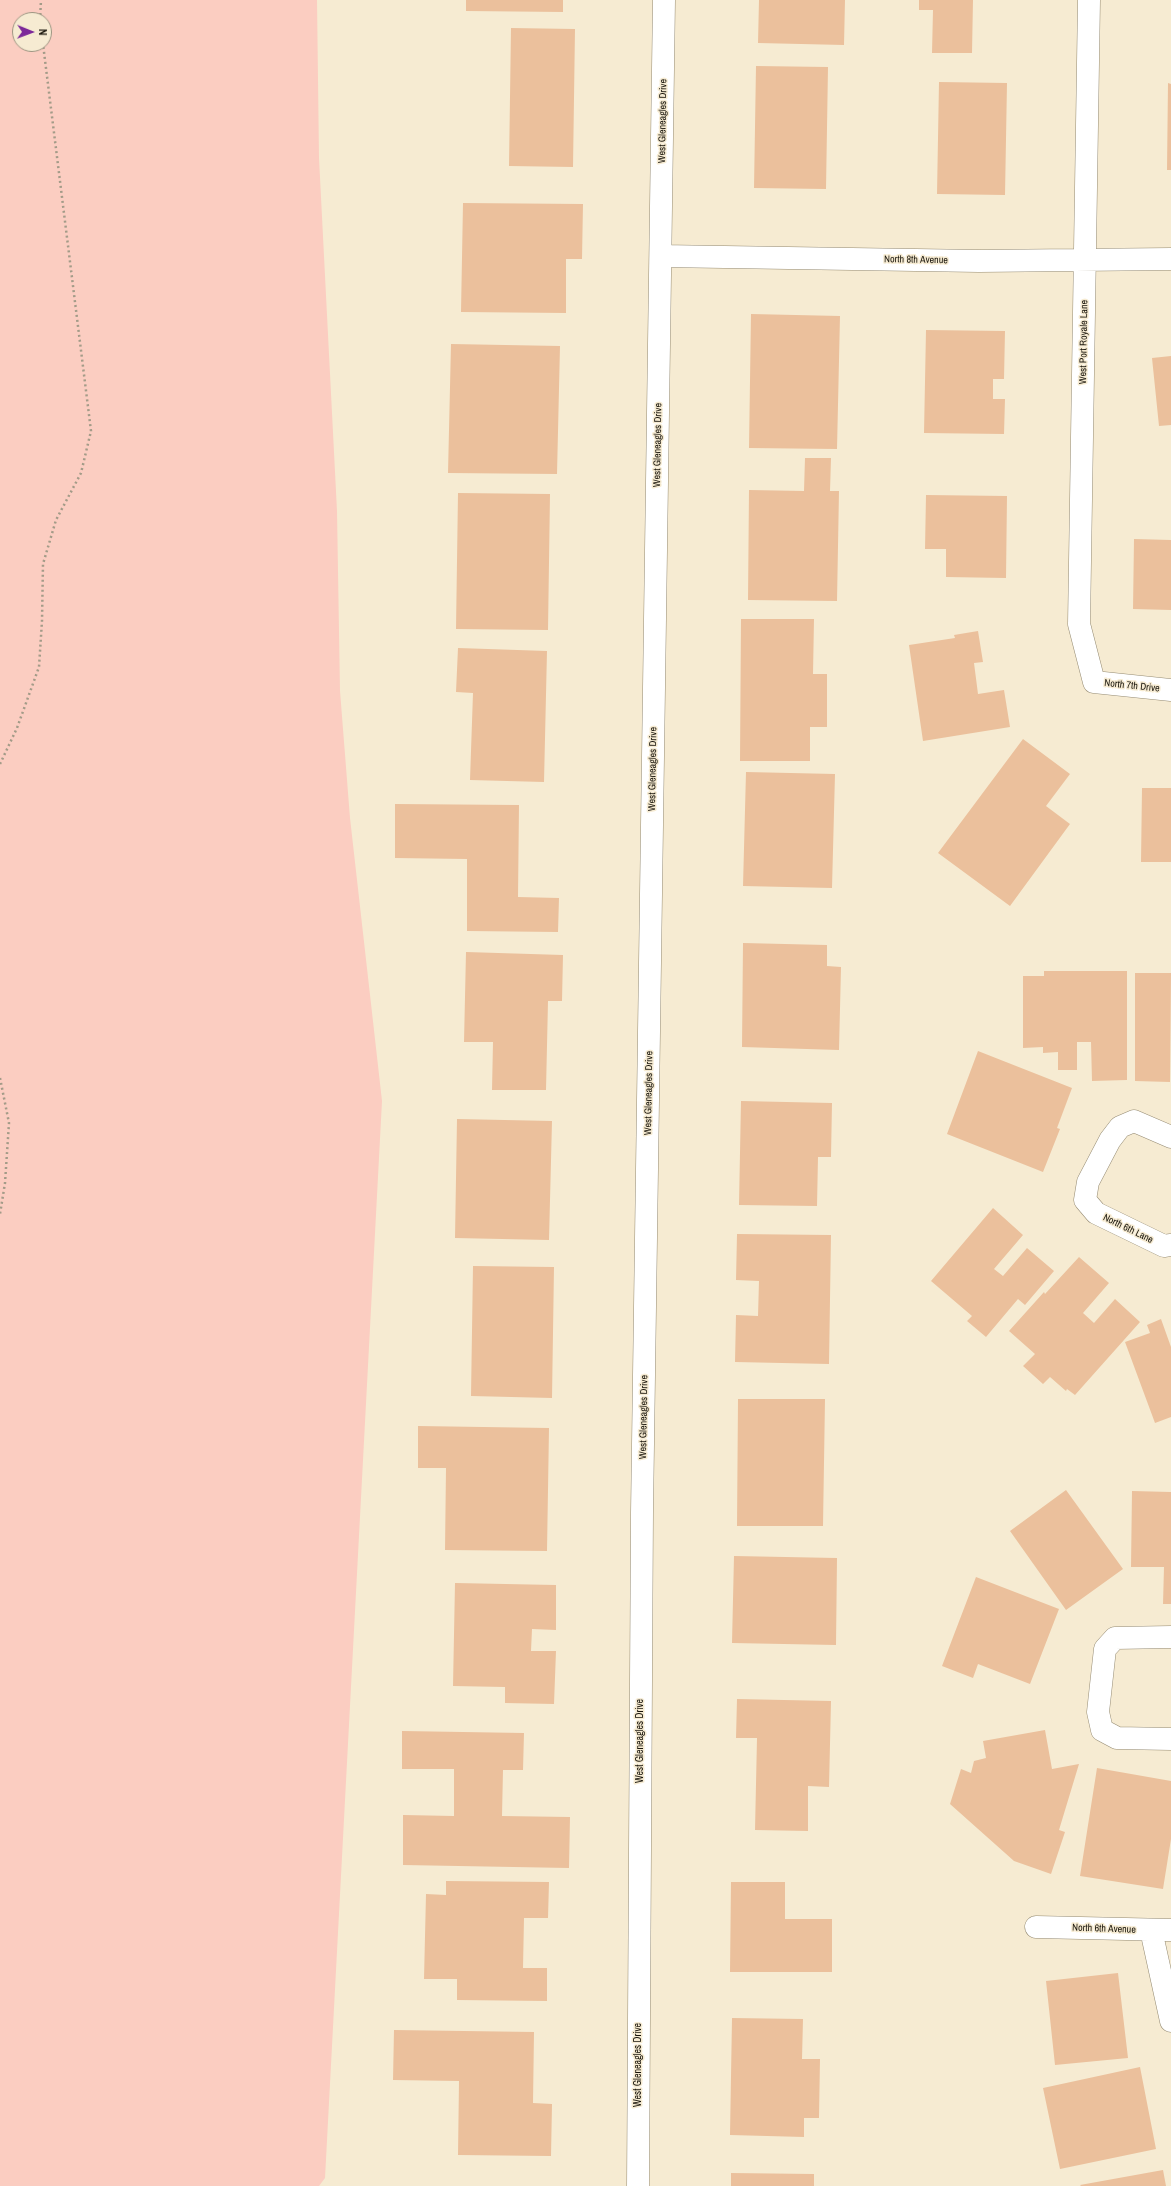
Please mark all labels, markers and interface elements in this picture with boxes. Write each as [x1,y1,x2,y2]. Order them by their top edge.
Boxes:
north arrow [12,12,52,52]
text: N [36,29,50,36]
street label: West Gleneagles Drive [656,79,670,163]
street label: North 8th Avenue [884,253,948,267]
street label: West Port Royale Lane [1077,300,1091,384]
street label: West Gleneagles Drive [651,403,665,487]
street label: North 7th Drive [1104,677,1160,695]
street label: West Gleneagles Drive [646,727,660,811]
street label: West Gleneagles Drive [642,1051,656,1135]
street label: North 6th Lane [1101,1212,1155,1246]
street label: West Gleneagles Drive [637,1375,651,1459]
street label: West Gleneagles Drive [634,1699,646,1783]
street label: North 6th Avenue [1072,1922,1136,1936]
street label: West Gleneagles Drive [632,2023,644,2107]

